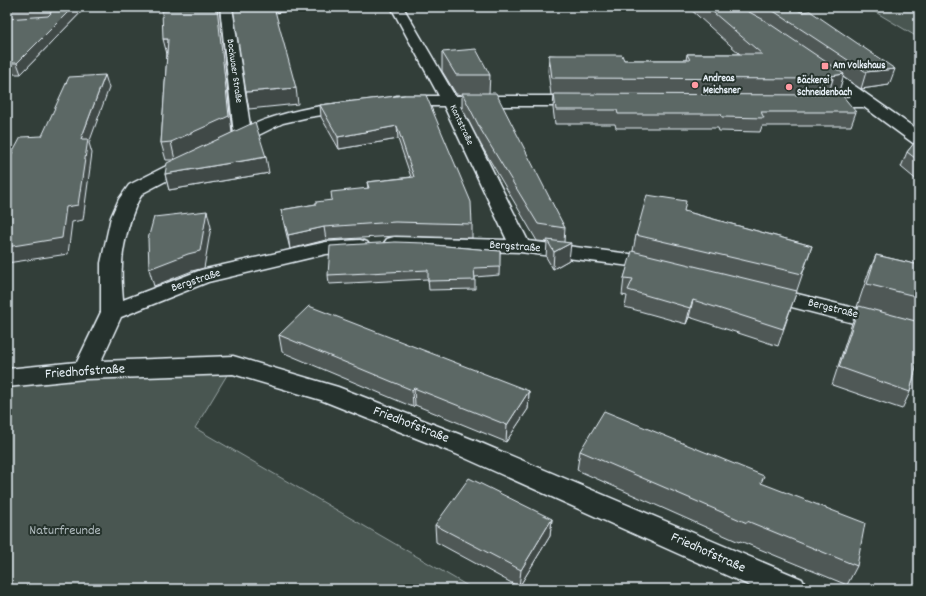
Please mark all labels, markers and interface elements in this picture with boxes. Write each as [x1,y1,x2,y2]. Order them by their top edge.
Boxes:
street label: Bockwaer Straße [223,38,246,104]
place label: Am Volkshaus [833,59,885,73]
marker: Am Volkshaus [820,61,830,71]
place label: Andreas Meichsner [703,72,741,98]
place label: Bäckerei Schneidenbach [797,74,853,100]
marker: Andreas Meichsner [690,80,700,90]
marker: Bäckerei Schneidenbach [784,82,794,92]
street label: Kantstraße [446,103,477,148]
street label: Bergstraße [489,237,541,257]
street label: Bergstraße [169,265,223,297]
street label: Bergstraße [806,295,860,323]
street label: Friedhofstraße [44,359,126,385]
street label: Friedhofstraße [370,401,452,449]
park label: Naturfreunde [29,521,101,541]
street label: Friedhofstraße [667,528,749,578]

